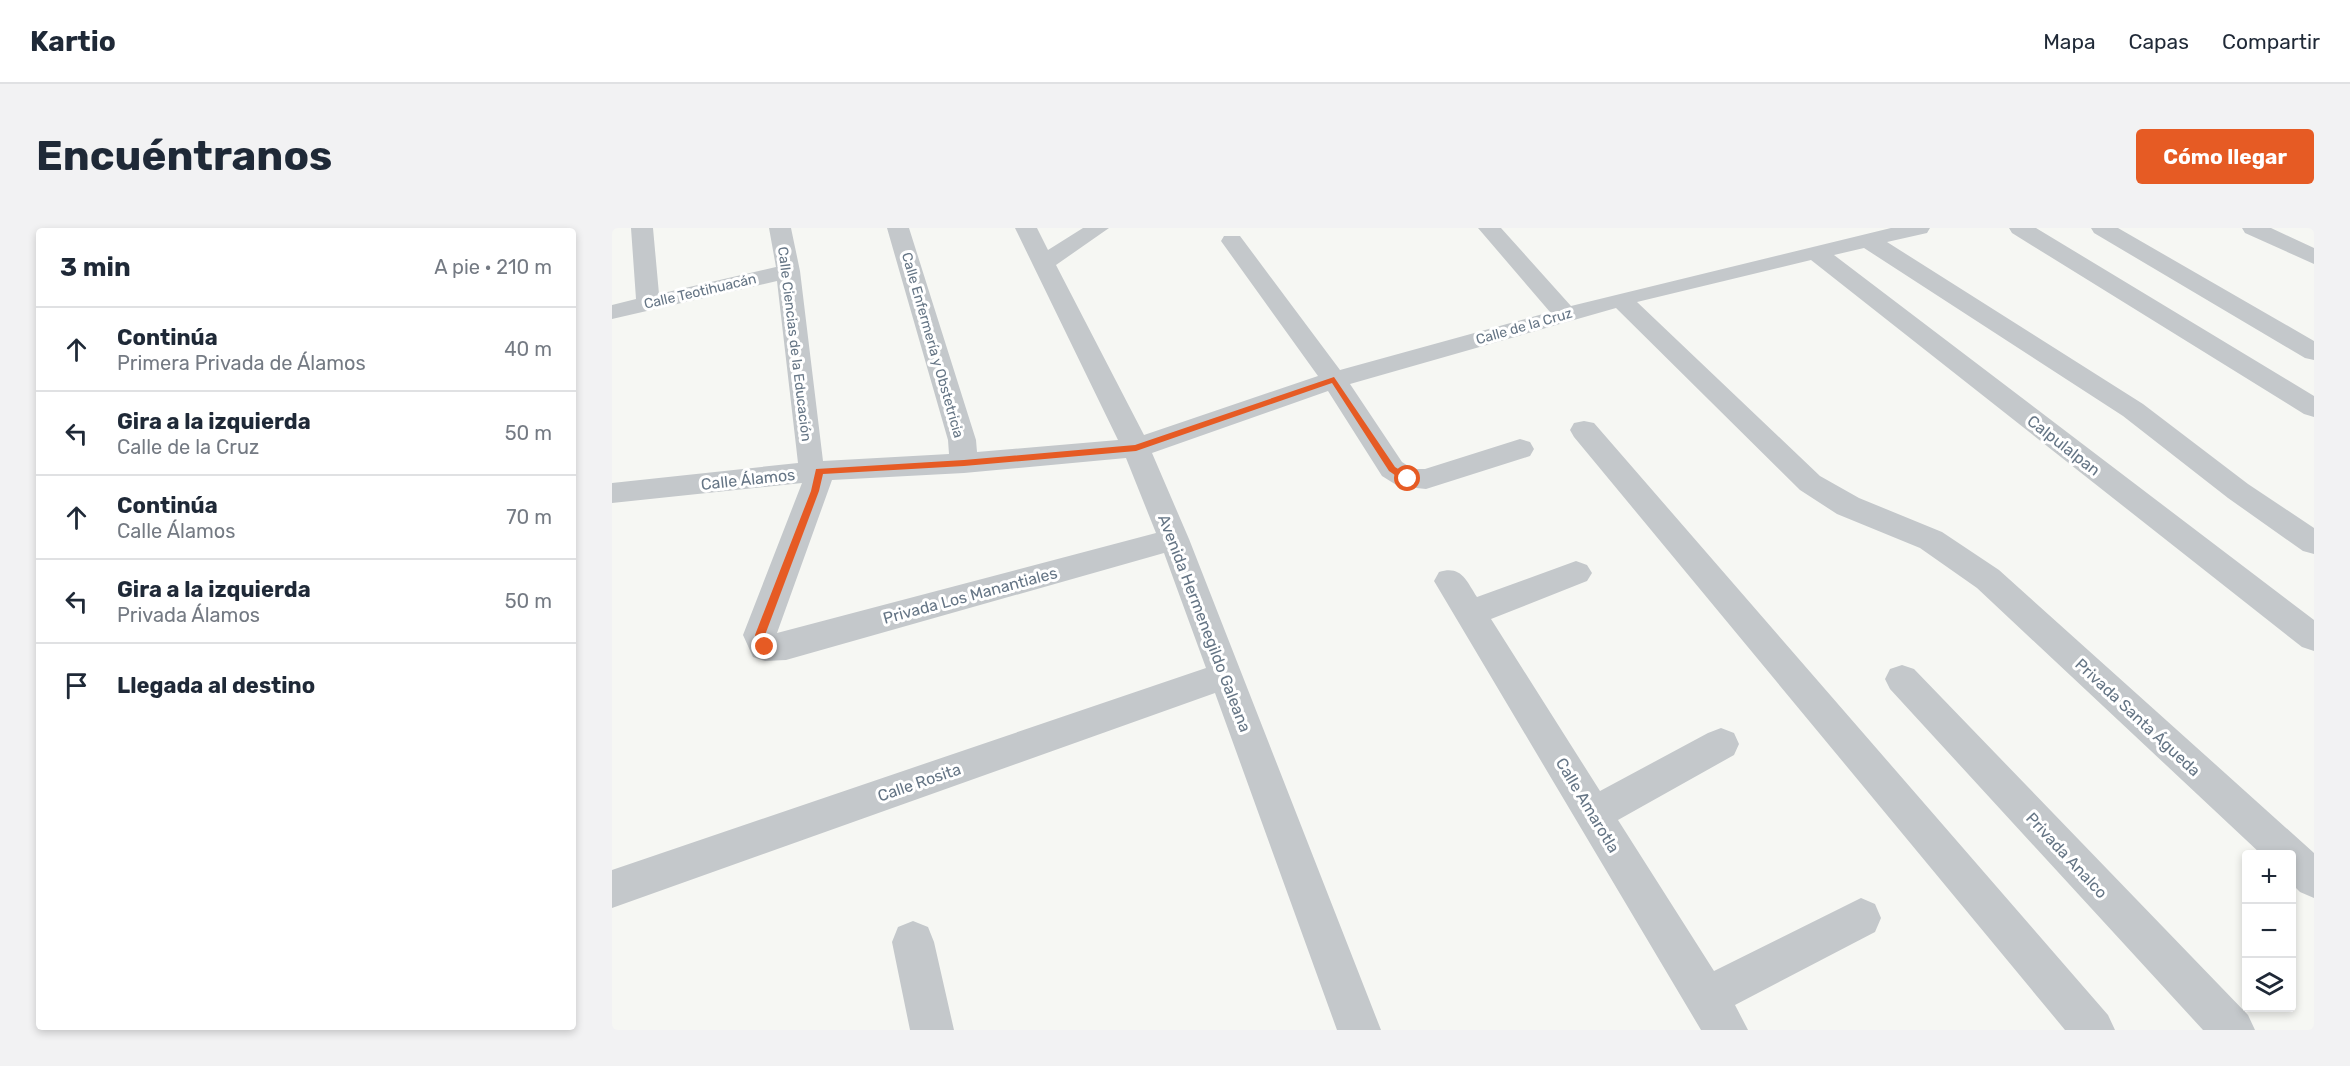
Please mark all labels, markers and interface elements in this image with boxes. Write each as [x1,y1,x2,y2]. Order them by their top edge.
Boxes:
text: Kartio [30,25,116,58]
text: Mapa [2043,29,2096,54]
text: Capas [2129,29,2189,54]
text: Compartir [2222,29,2320,54]
button: Cómo llegar [2136,129,2314,184]
text: Encuéntranos [36,131,332,181]
street label: Calle Ciencias de la Educación [774,246,815,442]
street label: Calle Enfermería y Obstetricia [898,250,967,440]
text: 3 min [60,252,131,283]
text: A pie · 210 m [434,255,552,279]
street label: Calle Teotihuacán [642,270,758,313]
street label: Calle de la Cruz [1474,305,1574,348]
text: Continúa [117,324,218,351]
icon: ahead [60,333,93,366]
text: 40 m [504,337,552,361]
text: Primera Privada de Álamos [117,351,366,375]
text: Gira a la izquierda [117,408,311,435]
street label: Calpulalpan [2023,411,2104,480]
icon: left [60,417,93,450]
text: 50 m [505,421,552,445]
text: Calle de la Cruz [117,435,259,459]
street label: Calle Álamos [700,465,796,494]
route start [1394,465,1420,491]
text: Continúa [117,492,218,519]
icon: ahead [60,501,93,534]
text: 70 m [506,505,552,529]
street label: Avenida Hermenegildo Galeana [1154,512,1255,735]
text: Calle Álamos [117,519,235,543]
street label: Privada Los Manantiales [881,563,1059,628]
text: Gira a la izquierda [117,576,311,603]
icon: left [60,585,93,618]
text: 50 m [505,589,552,613]
text: Privada Álamos [117,603,260,627]
route end [751,633,777,659]
street label: Privada Santa Águeda [2071,655,2204,780]
icon: arrive [60,669,93,702]
text: Llegada al destino [117,672,315,699]
street label: Calle Amarotla [1552,754,1623,856]
street label: Calle Rosita [875,759,963,806]
street label: Privada Analco [2022,808,2111,902]
map controls [2242,850,2296,1012]
button: + [2242,850,2296,904]
button: − [2242,904,2296,958]
button: layers [2242,958,2296,1012]

